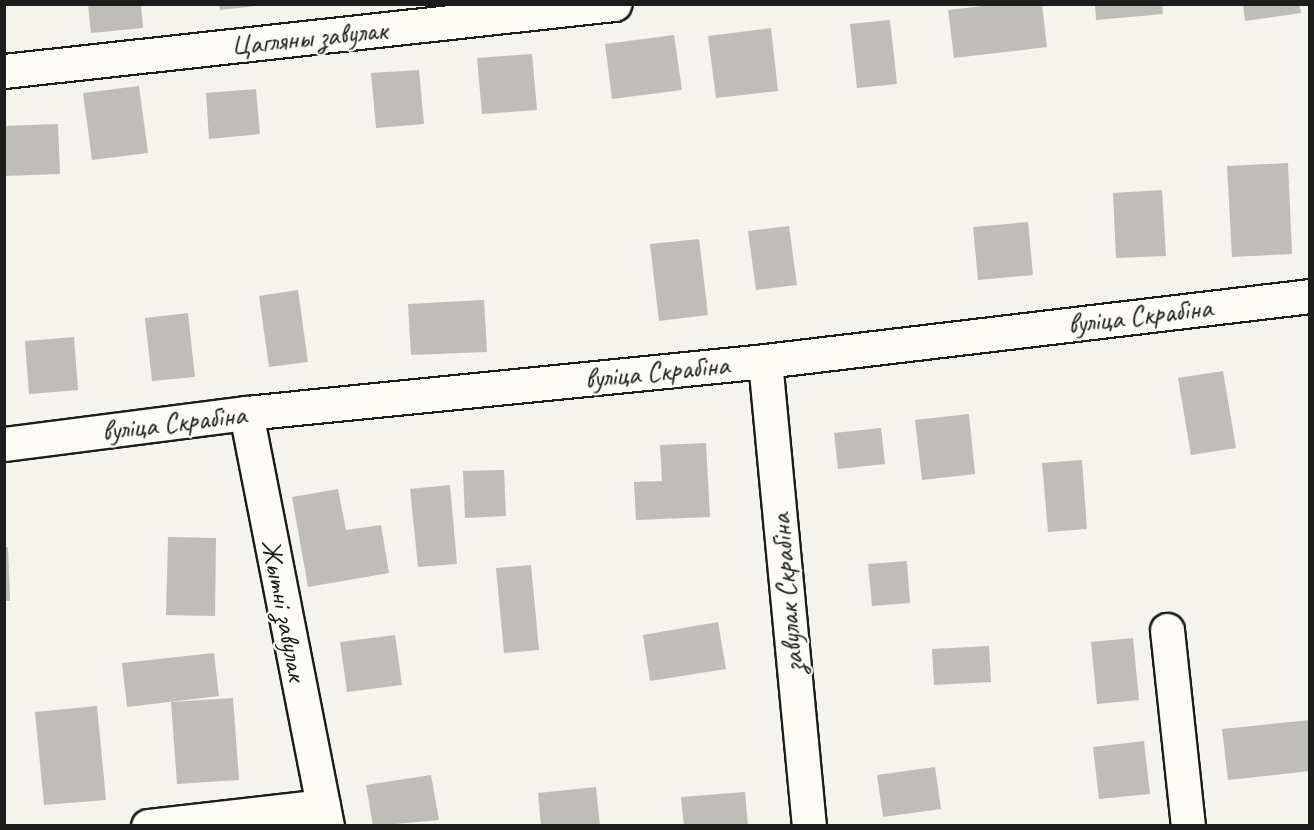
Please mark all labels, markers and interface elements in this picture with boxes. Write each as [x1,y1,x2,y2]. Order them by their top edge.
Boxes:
street label: Цагляны завулак [229,13,389,63]
street label: вуліца Скрабіна [1066,290,1214,342]
street label: вуліца Скрабіна [583,348,731,396]
street label: вуліца Скрабіна [100,397,248,449]
street label: завулак Скрабіна [763,512,811,674]
street label: Жытні завулак [254,536,314,684]

